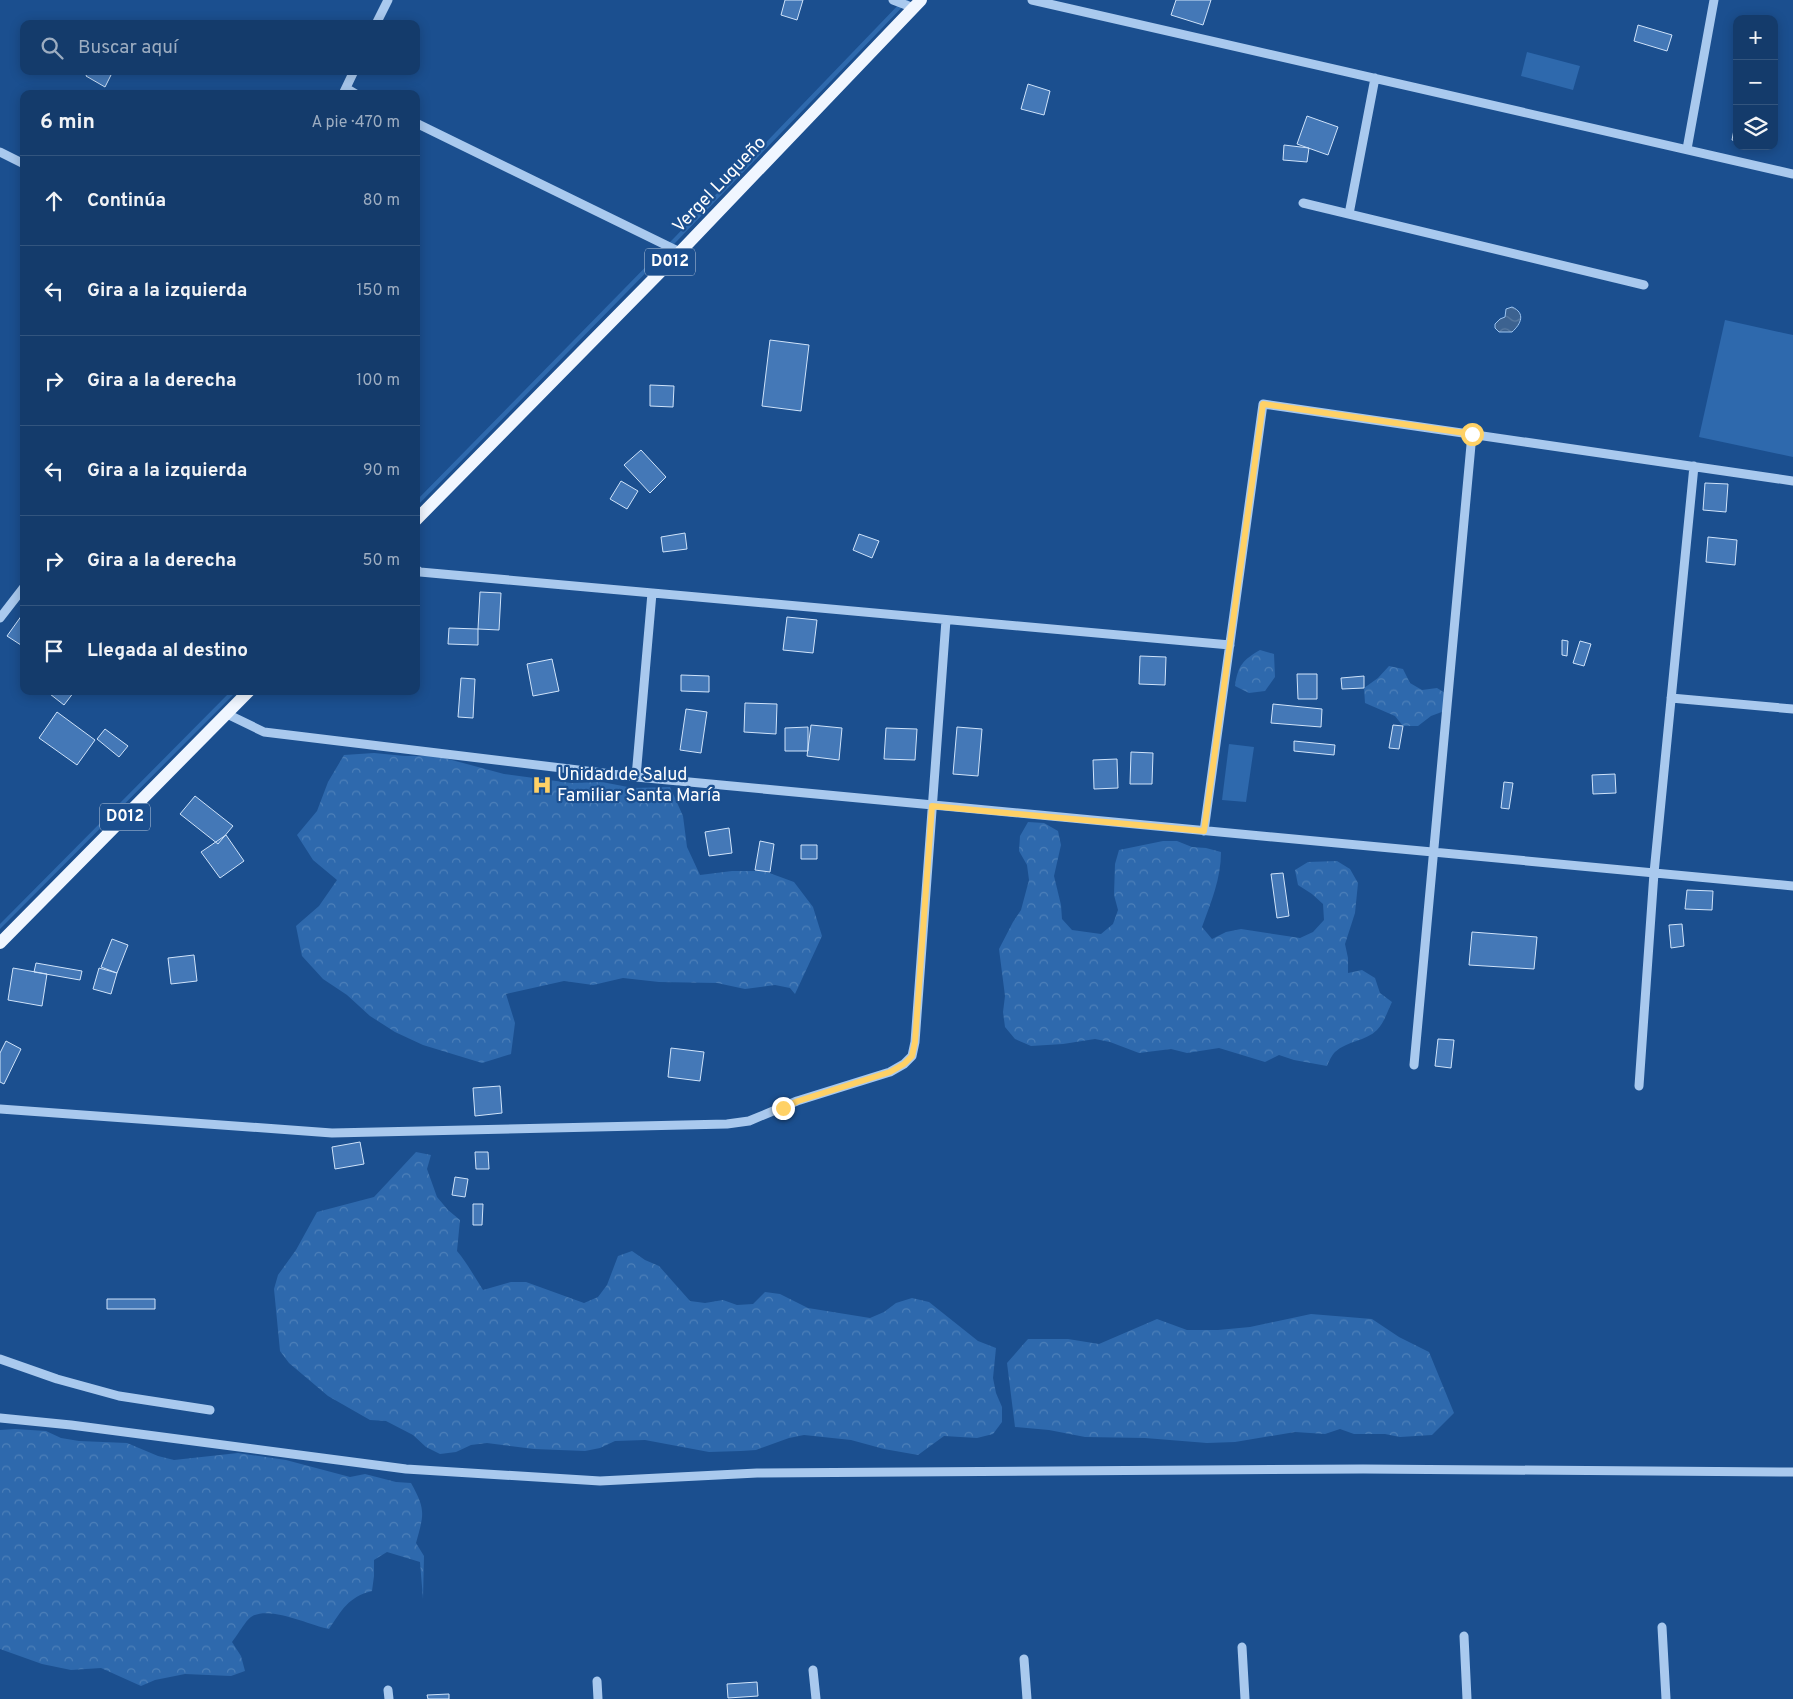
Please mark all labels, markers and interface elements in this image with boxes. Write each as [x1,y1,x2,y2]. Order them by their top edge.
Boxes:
map controls [1733,15,1778,150]
button: + [1733,15,1778,60]
search box [20,20,420,75]
icon: search [38,34,66,62]
text: Buscar aquí [78,36,178,60]
button: − [1733,60,1778,105]
button: layers [1733,105,1778,150]
text: 6 min [40,109,95,136]
text: A pie · 470 m [312,113,400,133]
street label: Vergel Luqueño [668,132,772,238]
icon: ahead [40,187,68,215]
text: Continúa [87,189,166,213]
text: 80 m [363,191,400,211]
road number: D012 [645,248,695,276]
icon: left [40,277,68,305]
text: Gira a la izquierda [87,279,247,303]
text: 150 m [357,281,400,301]
icon: right [40,367,68,395]
text: Gira a la derecha [87,369,237,393]
text: 100 m [356,371,400,391]
route start [1461,423,1484,446]
icon: left [40,457,68,485]
text: Gira a la izquierda [87,459,247,483]
text: 90 m [363,461,400,481]
icon: right [40,547,68,575]
text: Gira a la derecha [87,549,237,573]
text: 50 m [363,551,400,571]
icon: arrive [40,637,68,665]
text: Llegada al destino [87,639,248,663]
place label: Unidad de Salud Familiar Santa María [557,764,721,808]
hospital icon: Unidad de Salud Familiar Santa María [531,774,553,796]
road number: D012 [100,804,150,830]
route end [772,1097,795,1120]

